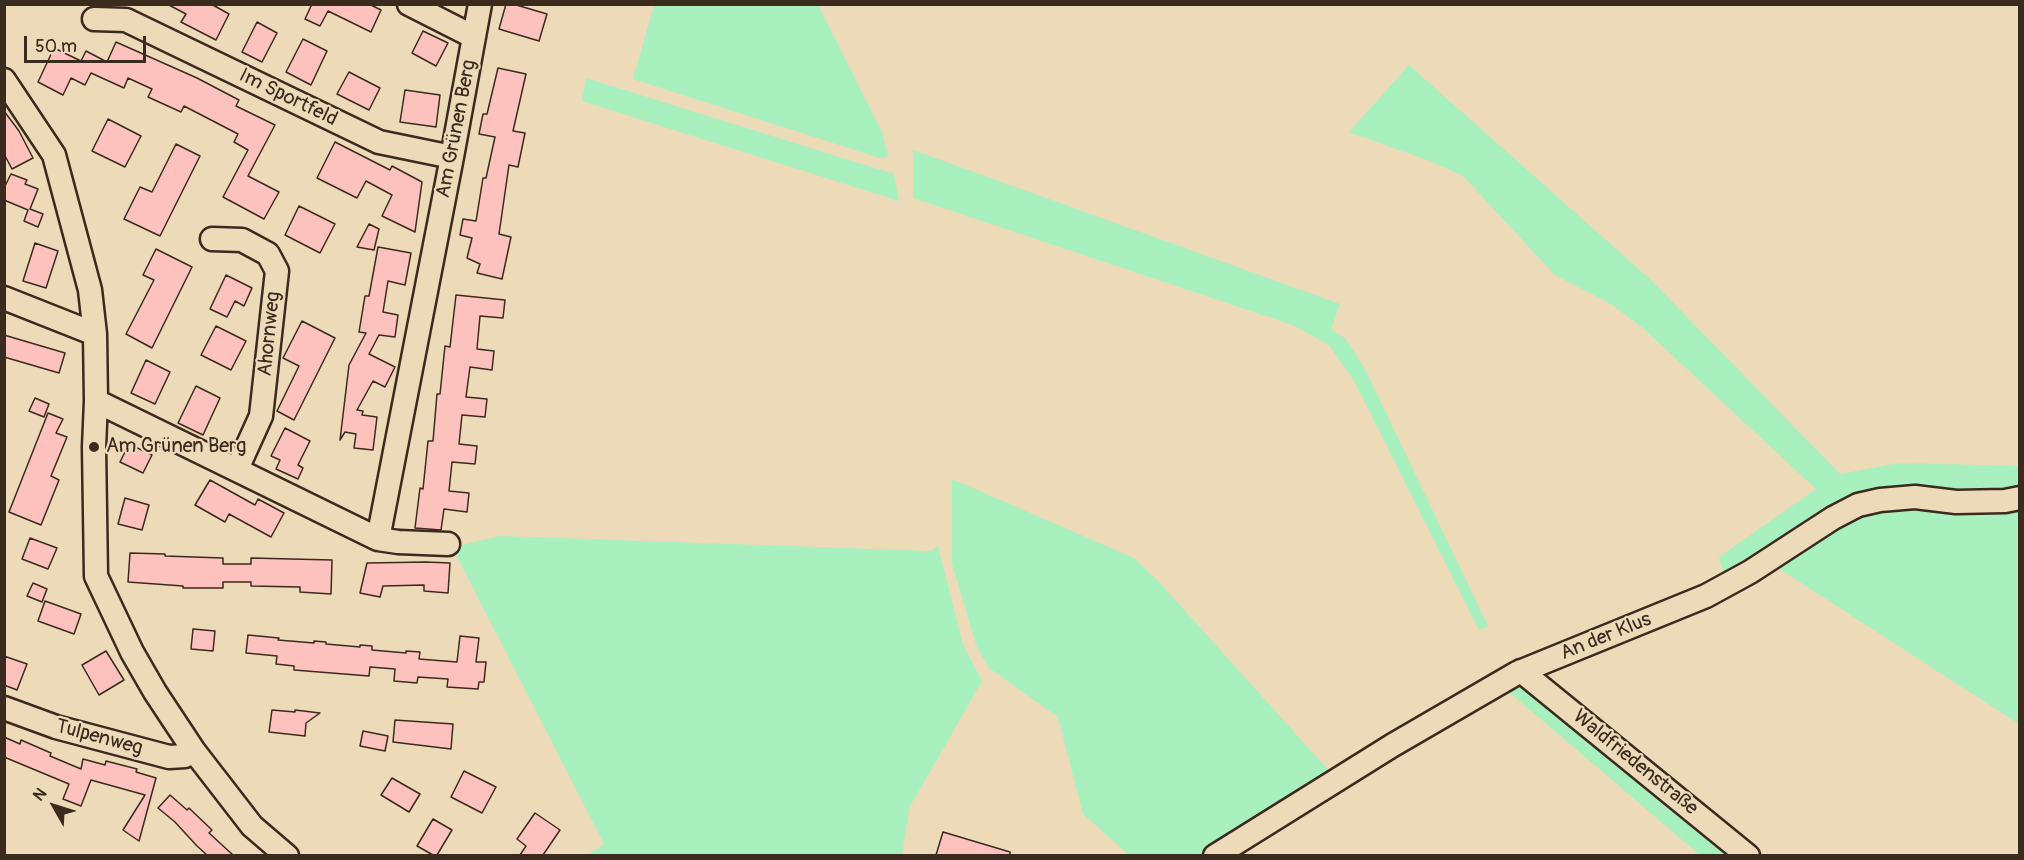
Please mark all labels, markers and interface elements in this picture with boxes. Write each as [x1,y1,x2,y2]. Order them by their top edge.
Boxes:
scale bar [27,24,148,62]
text: 50 m [35,35,77,58]
street label: Am Grünen Berg [432,58,482,200]
street label: Im Sportfeld [235,64,341,132]
street label: Ahornweg [254,290,286,378]
place label: Am Grünen Berg [106,435,246,459]
marker: Am Grünen Berg [87,440,101,454]
street label: An der Klus [1557,608,1655,666]
street label: Waldfriedenstraße [1568,705,1702,821]
street label: Tulpenweg [53,715,145,761]
north arrow [24,776,84,836]
text: N [29,784,51,805]

